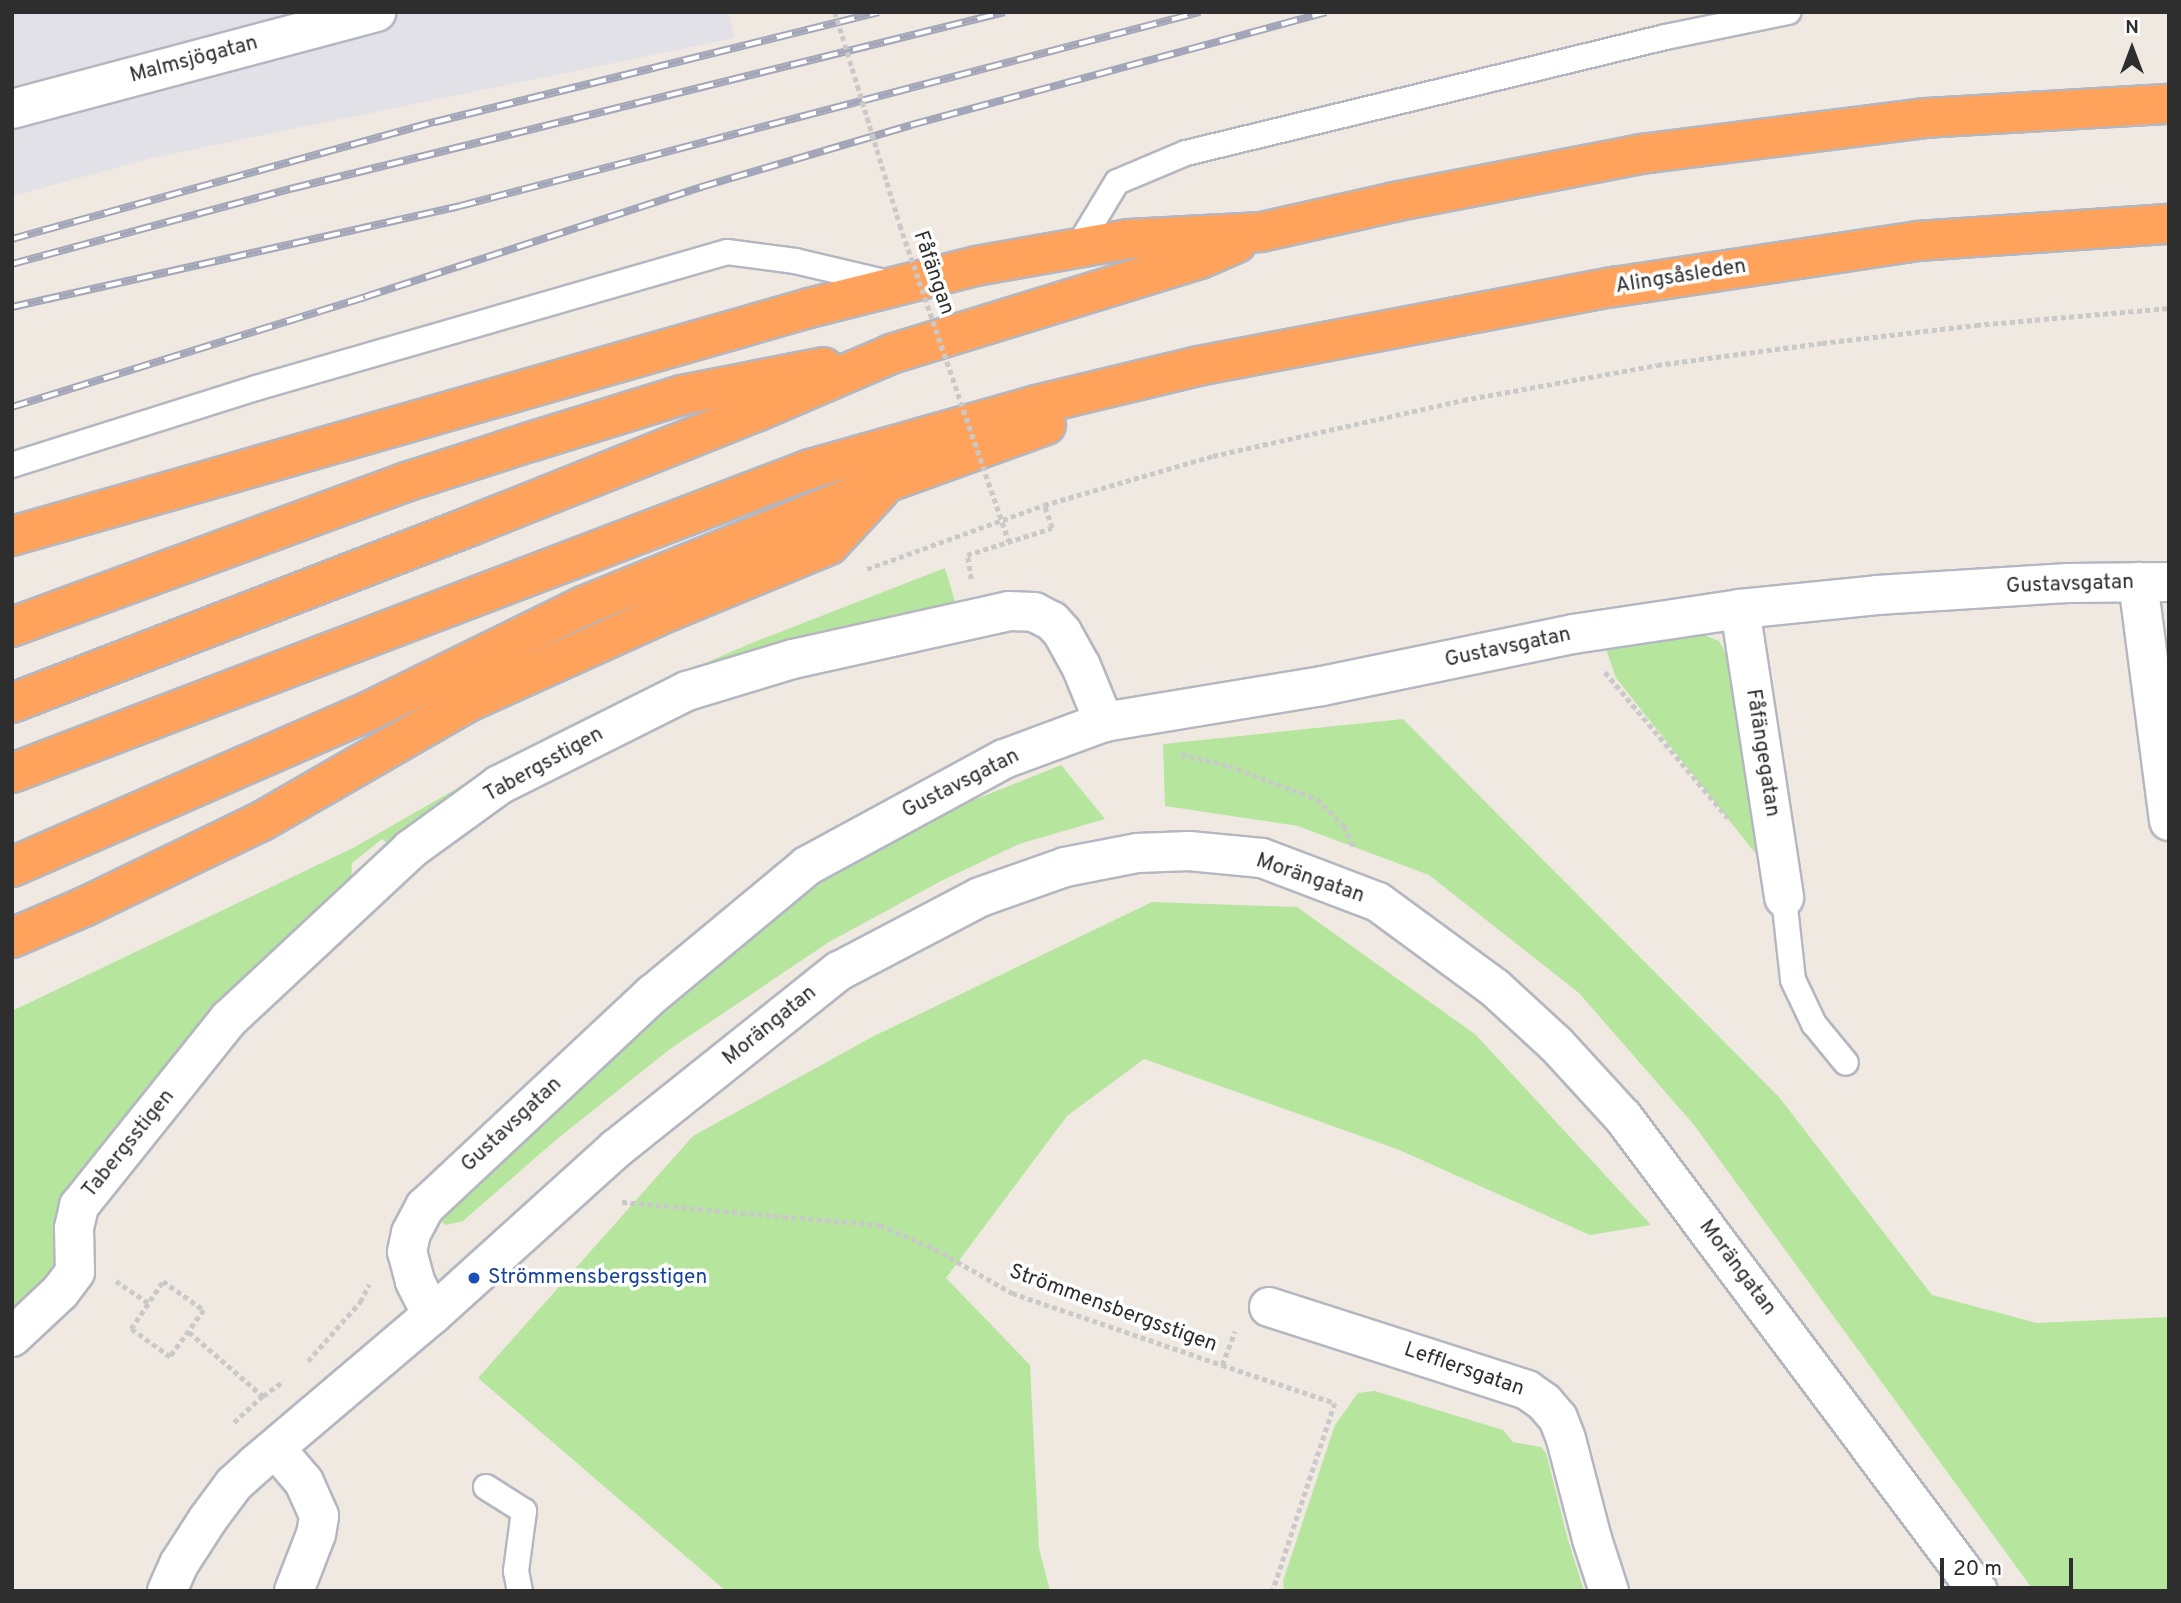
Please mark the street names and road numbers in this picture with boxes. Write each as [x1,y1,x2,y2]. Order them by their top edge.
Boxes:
street label: Malmsjögatan [127,31,261,89]
street label: Fåfängan [907,228,959,318]
street label: Alingsåsleden [1614,254,1748,300]
street label: Gustavsgatan [2006,570,2134,600]
street label: Gustavsgatan [1443,622,1573,674]
street label: Fåfängegatan [1739,687,1785,819]
street label: Tabergsstigen [480,722,608,808]
street label: Gustavsgatan [898,744,1024,824]
street label: Morängatan [1252,849,1368,909]
street label: Morängatan [718,981,822,1071]
street label: Gustavsgatan [457,1072,567,1178]
street label: Tabergsstigen [78,1085,180,1203]
street label: Morängatan [1693,1215,1781,1321]
street label: Strömmensbergsstigen [1006,1260,1220,1358]
street label: Lefflersgatan [1401,1338,1527,1402]

